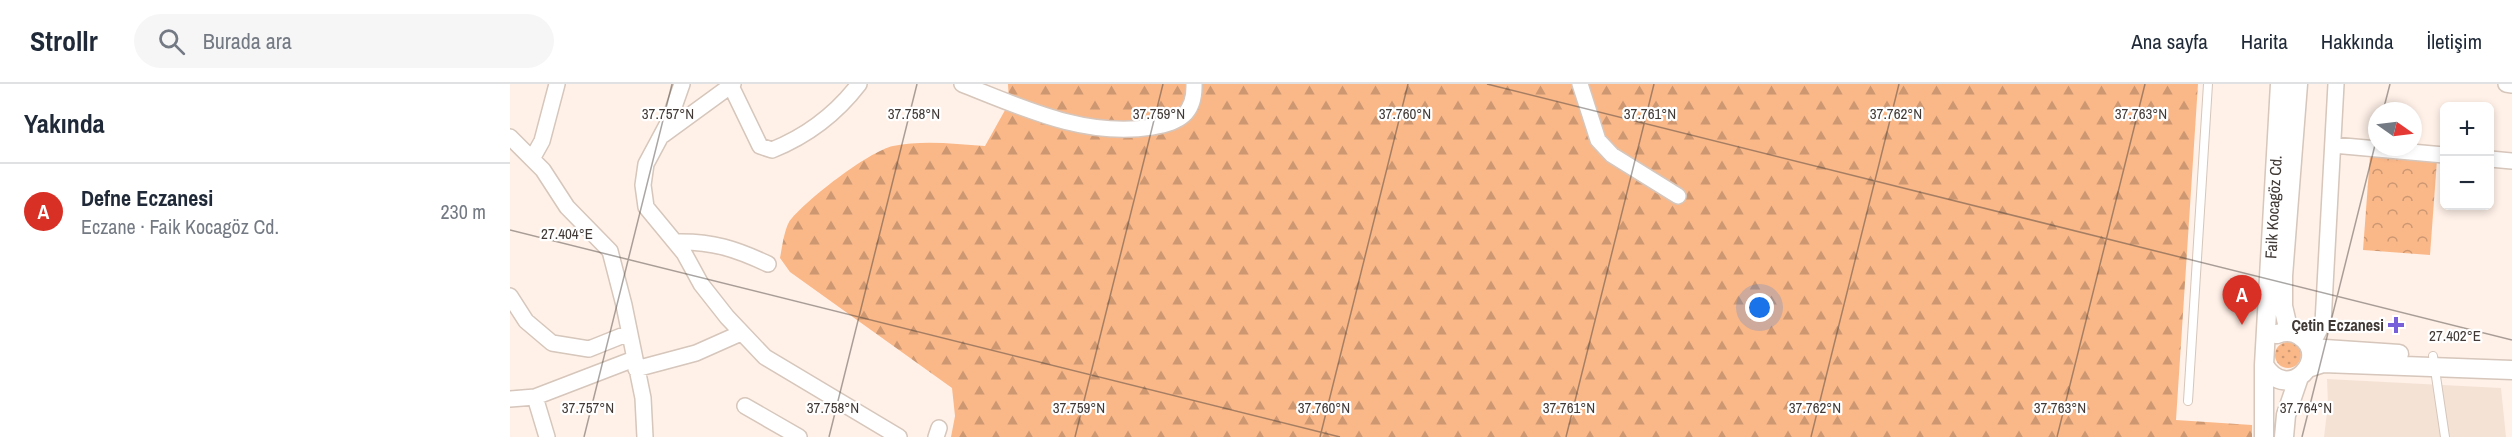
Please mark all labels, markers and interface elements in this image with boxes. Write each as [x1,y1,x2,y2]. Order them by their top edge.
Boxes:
search box [134,14,554,68]
text: Strollr [30,22,98,60]
icon: search [155,25,188,58]
text: Burada ara [203,26,292,56]
text: Ana sayfa [2131,27,2208,56]
text: Harita [2241,27,2288,56]
text: Hakkında [2321,27,2393,56]
text: İletişim [2426,27,2482,56]
north arrow [2368,102,2422,156]
map controls [2440,102,2494,210]
button: + [2440,102,2494,156]
text: 37.757°N [642,103,694,124]
text: 37.758°N [888,103,940,124]
text: 37.759°N [1133,103,1185,124]
text: 37.760°N [1379,103,1431,124]
text: 37.761°N [1624,103,1676,124]
text: 37.762°N [1870,103,1922,124]
text: 37.763°N [2115,103,2167,124]
text: Yakında [24,106,105,141]
street label: Faik Kocagöz Cd. [2259,155,2287,259]
button: − [2440,156,2494,210]
text: Defne Eczanesi [81,183,213,213]
text: A [38,198,49,225]
text: 230 m [440,198,486,225]
text: Eczane · Faik Kocagöz Cd. [81,213,279,240]
text: 27.404°E [541,223,593,244]
pin: A [2222,276,2262,325]
your location [1745,293,1774,322]
place label: Çetin Eczanesi [2291,314,2384,336]
marker: Çetin Eczanesi [2389,318,2403,332]
text: 27.402°E [2429,325,2481,346]
text: 37.757°N [562,397,614,418]
text: 37.758°N [807,397,859,418]
text: 37.759°N [1053,397,1105,418]
text: 37.760°N [1298,397,1350,418]
text: 37.761°N [1543,397,1595,418]
text: 37.762°N [1789,397,1841,418]
text: 37.763°N [2034,397,2086,418]
text: 37.764°N [2280,397,2332,418]

